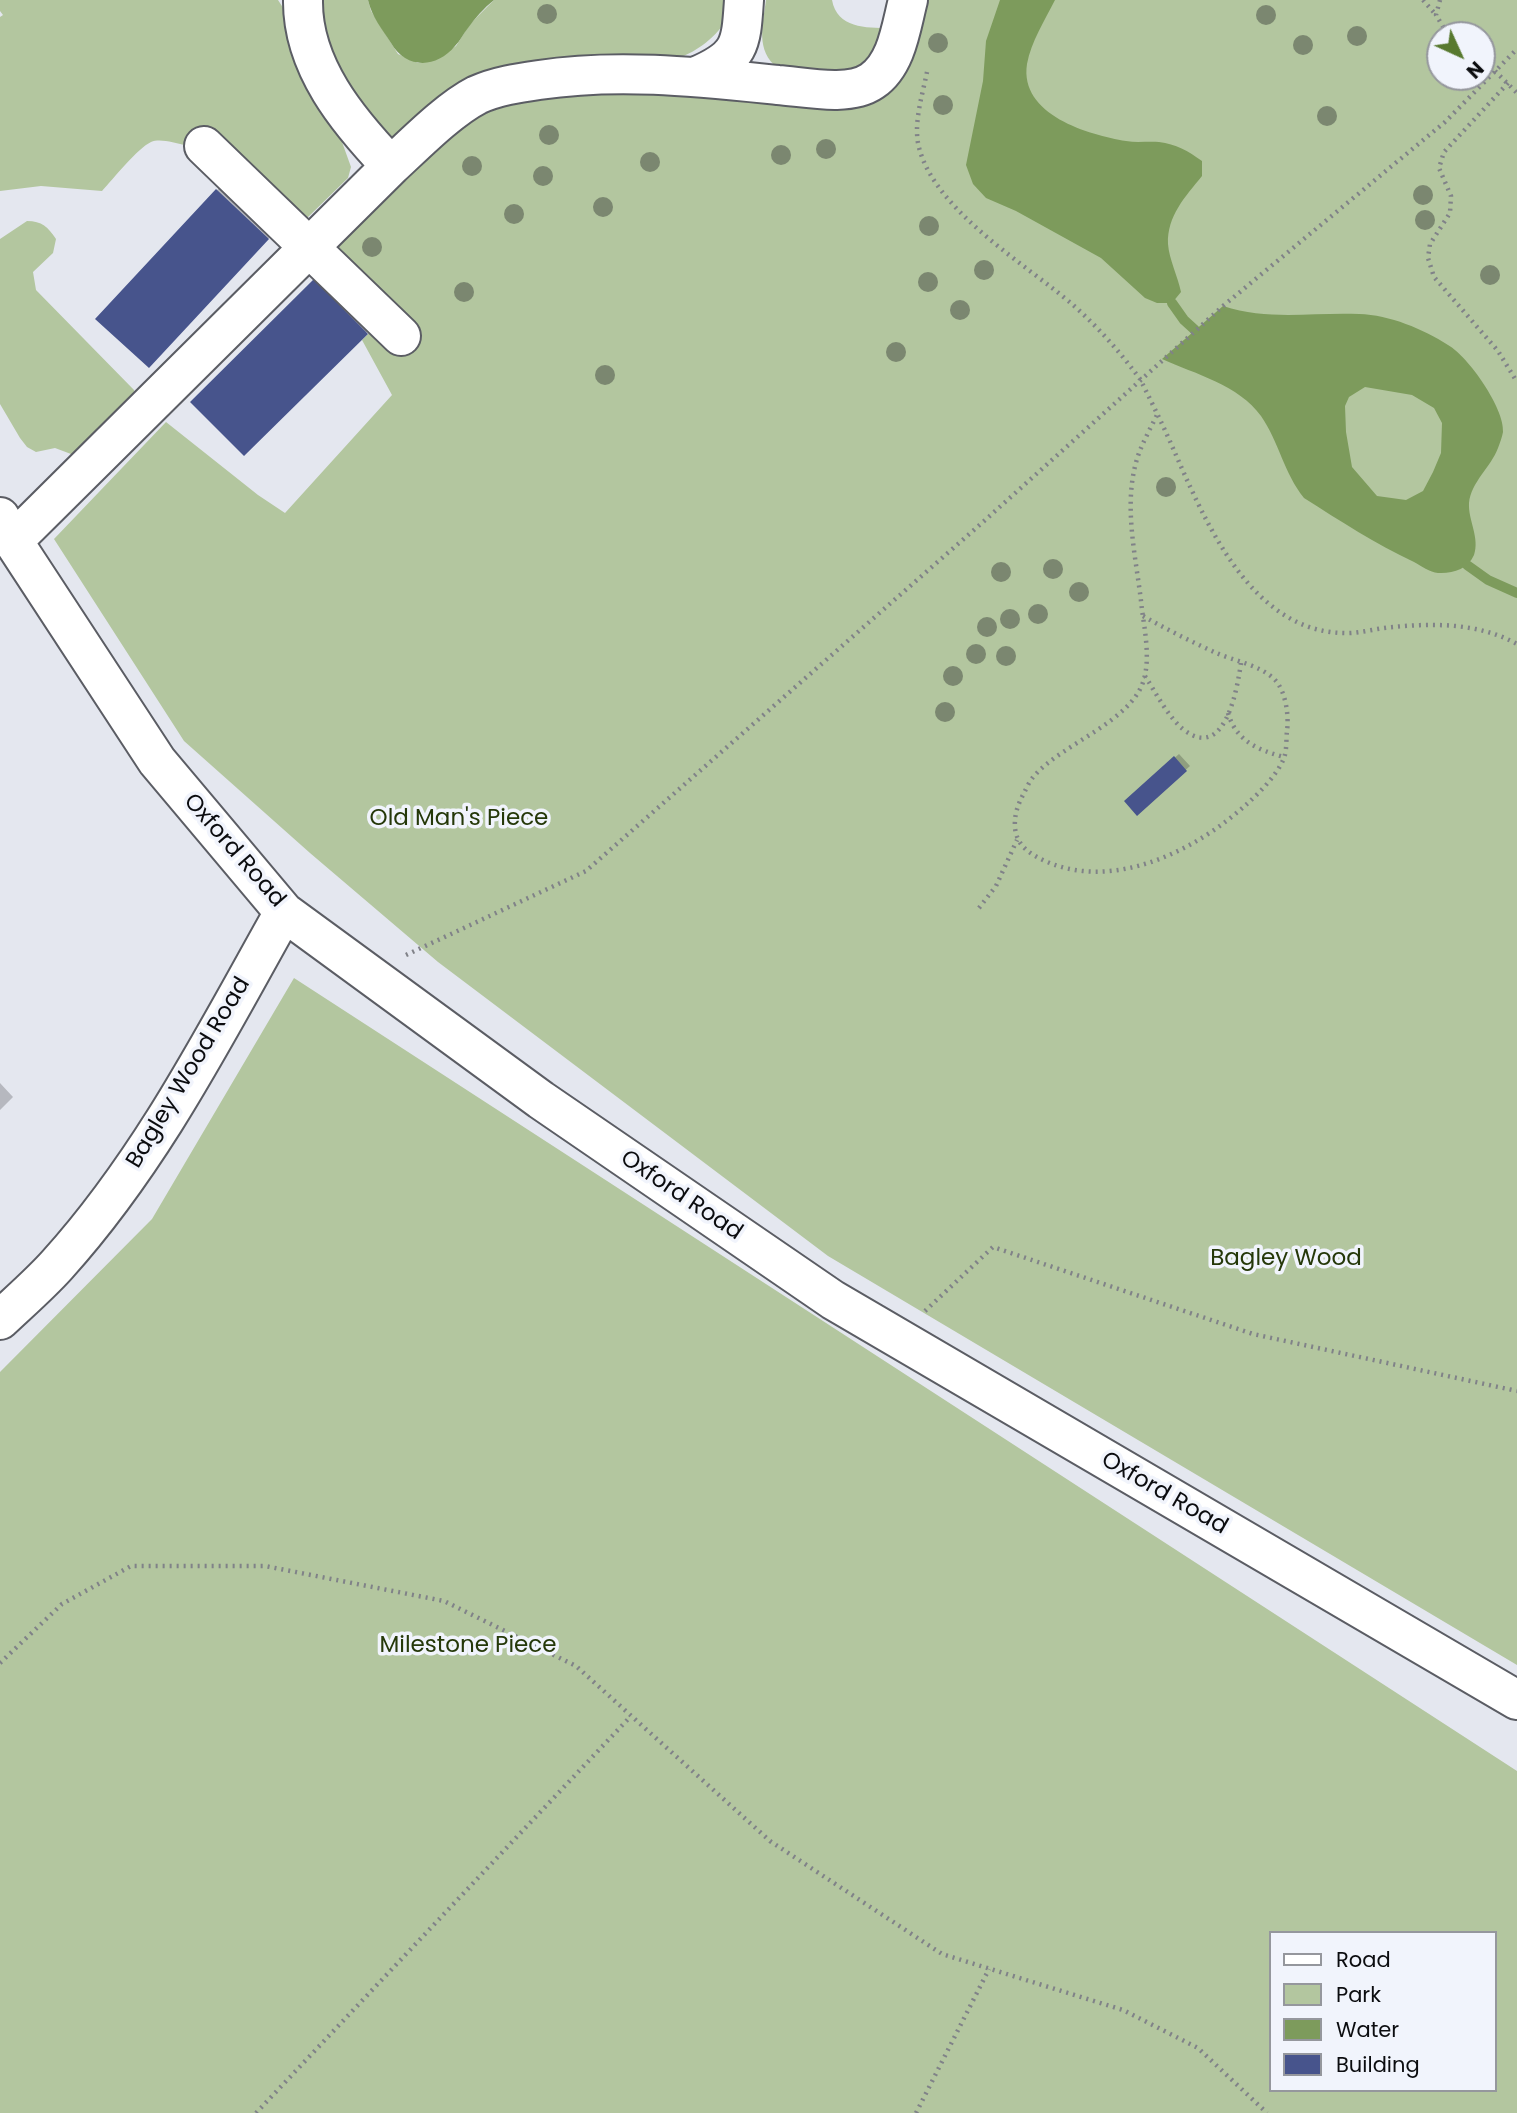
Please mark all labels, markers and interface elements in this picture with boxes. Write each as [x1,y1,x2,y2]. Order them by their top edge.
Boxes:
north arrow [1426,21,1496,91]
text: N [1460,55,1489,84]
street label: Oxford Road [177,789,291,913]
park label: Old Man's Piece [370,805,548,833]
street label: Bagley Wood Road [121,973,257,1173]
street label: Oxford Road [615,1145,747,1247]
park label: Bagley Wood [1210,1245,1362,1273]
street label: Oxford Road [1096,1447,1232,1541]
park label: Milestone Piece [379,1632,557,1660]
legend [1268,1931,1496,2092]
text: Road [1336,1945,1391,1974]
text: Park [1336,1980,1381,2009]
text: Water [1336,2015,1399,2044]
text: Building [1336,2050,1420,2079]

